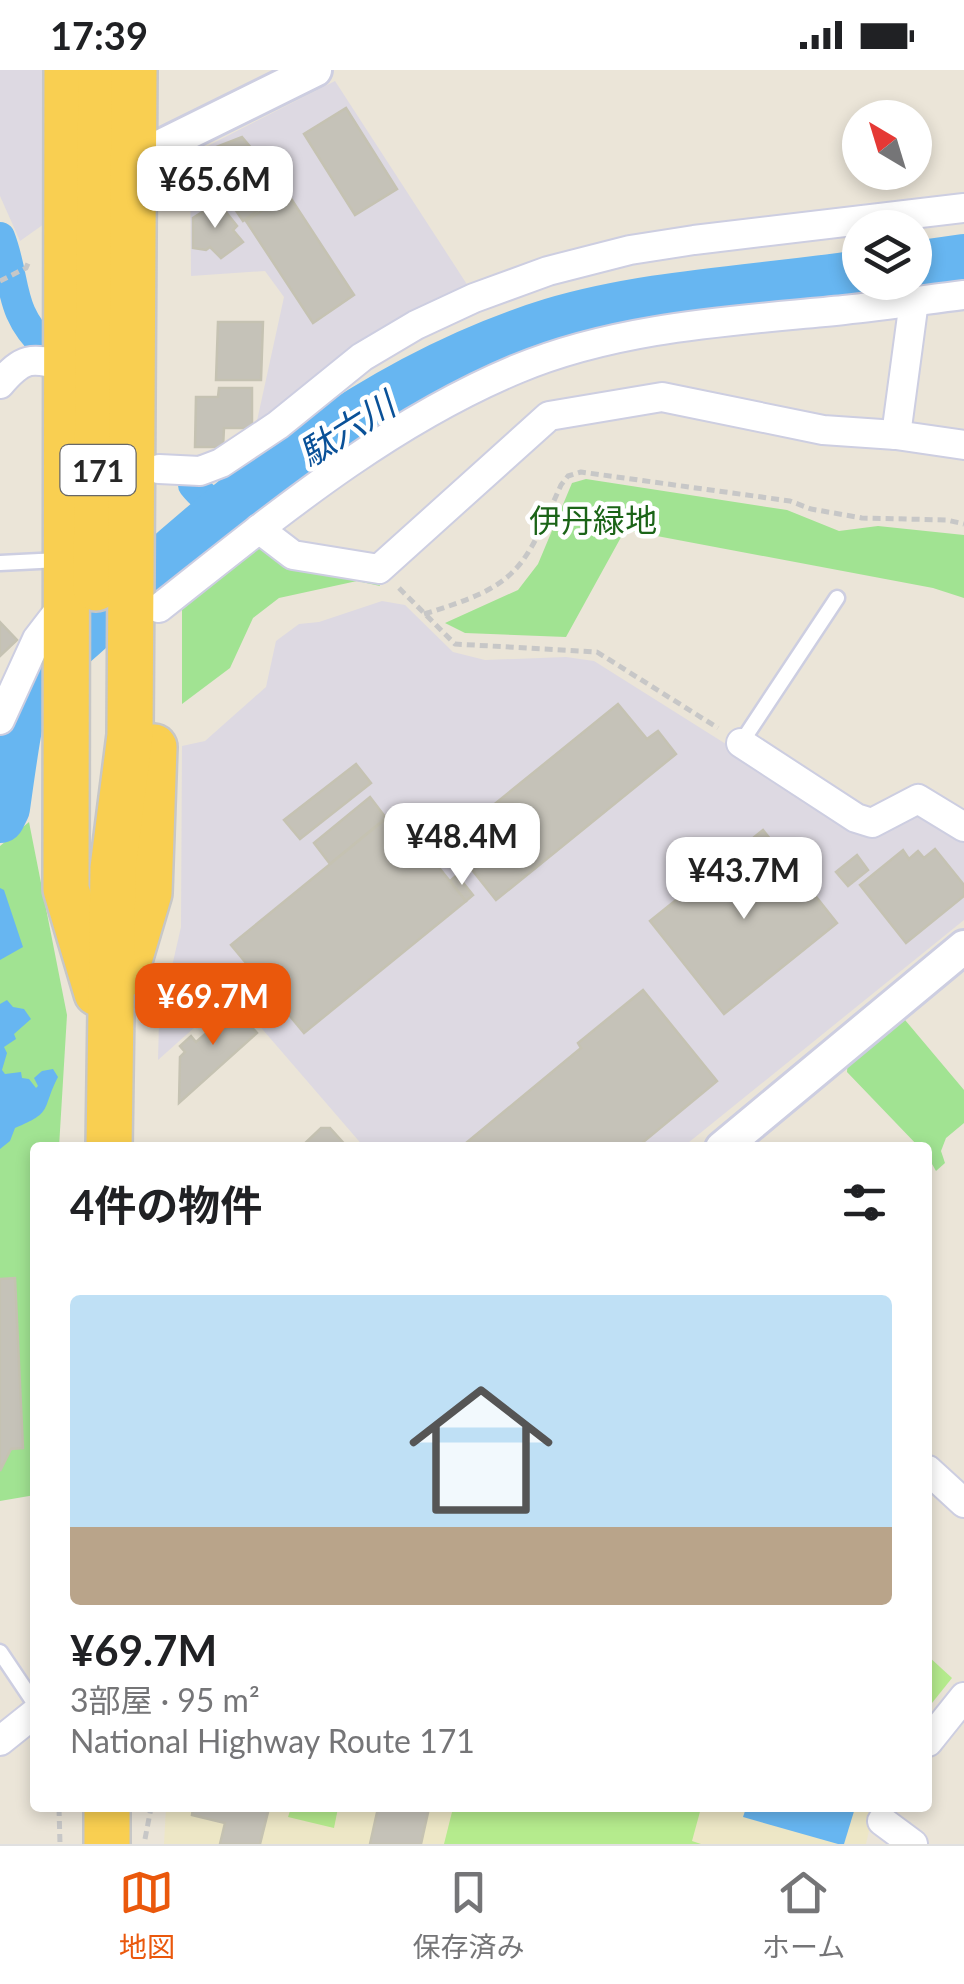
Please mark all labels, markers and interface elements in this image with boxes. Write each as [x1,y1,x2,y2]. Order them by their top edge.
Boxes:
text: 17:39 [50,12,148,58]
north arrow [842,100,932,190]
map controls [842,100,932,300]
pin: ¥65.6M [134,146,296,231]
text: ¥65.6M [159,159,271,198]
button: layers [842,210,932,300]
water label: 駄六川 [290,380,405,474]
road number: 171 [61,445,136,495]
park label: 伊丹緑地 [529,500,657,539]
pin: ¥48.4M [381,803,543,888]
text: ¥48.4M [406,816,518,855]
pin: ¥43.7M [663,837,825,922]
text: ¥43.7M [688,850,800,889]
pin: ¥69.7M [132,963,294,1048]
text: ¥69.7M [157,976,269,1015]
icon: filters [837,1175,892,1230]
text: 4件の物件 [70,1180,262,1230]
icon: home [391,1360,571,1540]
text: ¥69.7M [70,1625,217,1675]
text: 3部屋 · 95 m² [70,1680,260,1719]
text: National Highway Route 171 [70,1721,475,1760]
tab: 地図 [119,1865,175,1965]
tab: 保存済み [412,1865,524,1965]
tab: ホーム [762,1865,845,1965]

